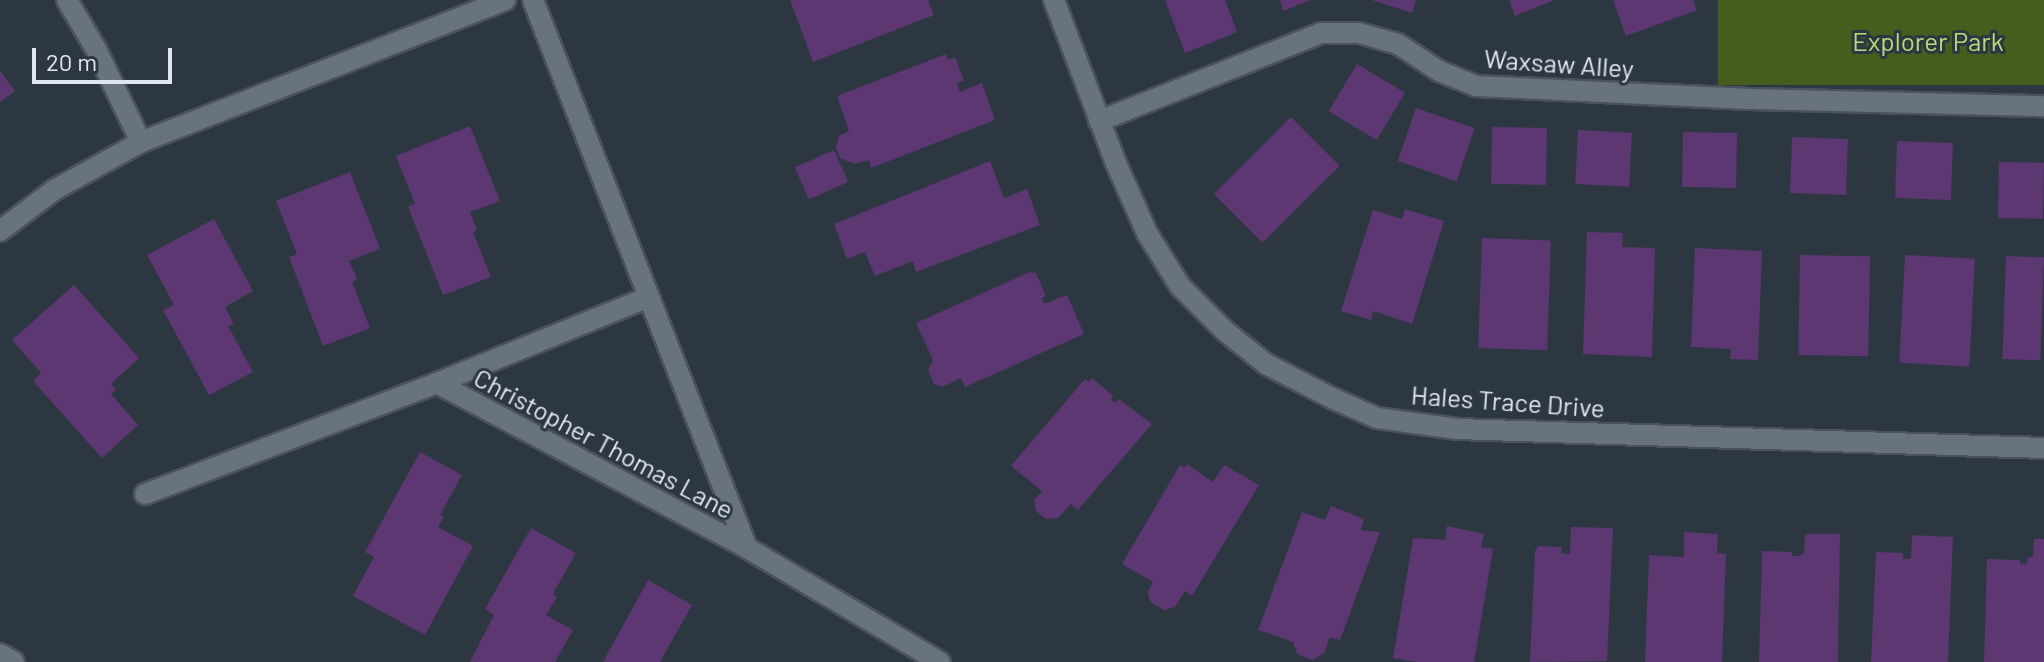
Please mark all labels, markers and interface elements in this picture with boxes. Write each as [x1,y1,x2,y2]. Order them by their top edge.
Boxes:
park label: Explorer Park [1852,25,2004,57]
scale bar [36,32,176,82]
street label: Waxsaw Alley [1483,42,1635,84]
text: 20 m [46,47,97,76]
street label: Christopher Thomas Lane [469,361,739,525]
street label: Hales Trace Drive [1410,379,1606,423]

